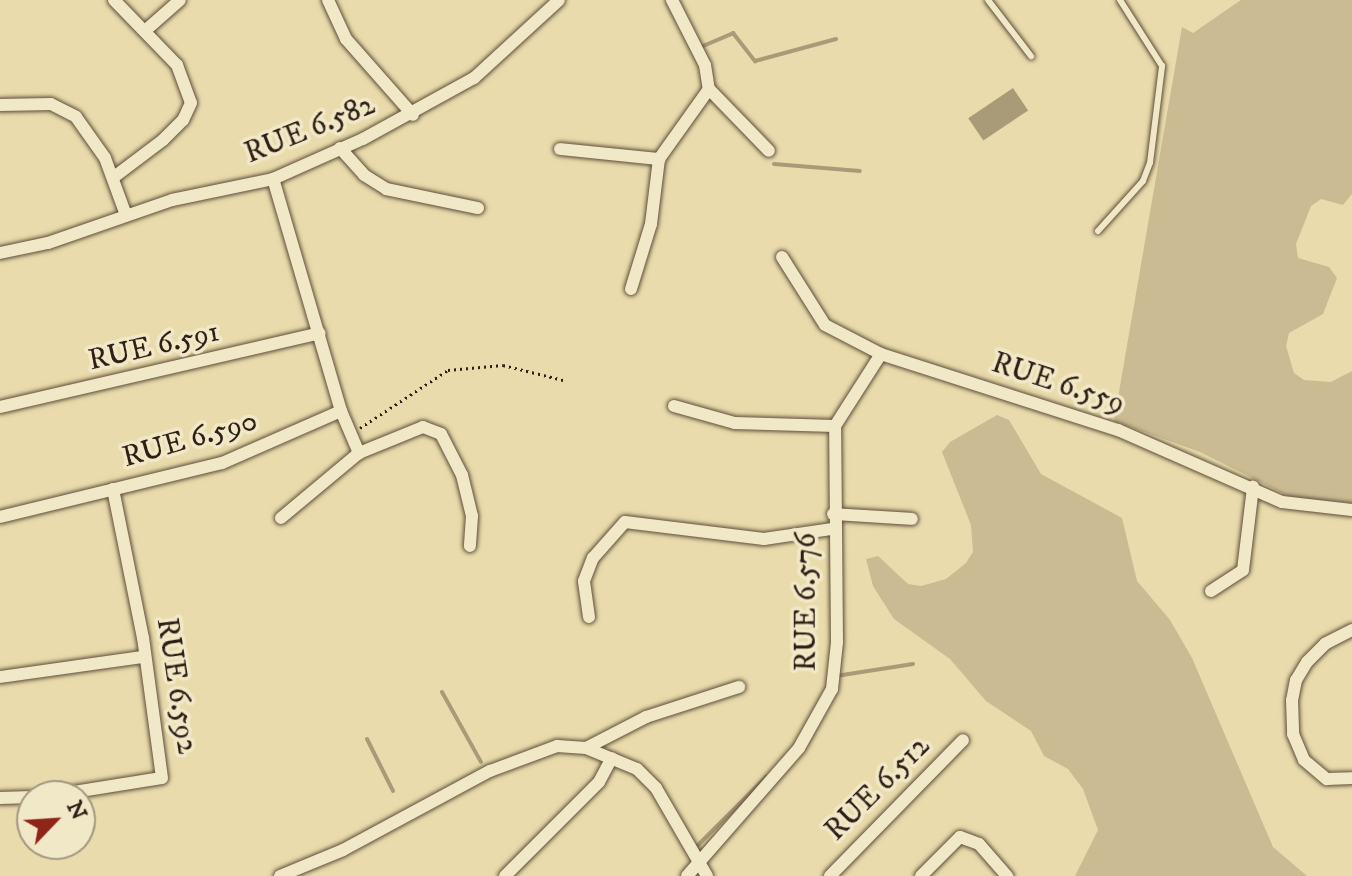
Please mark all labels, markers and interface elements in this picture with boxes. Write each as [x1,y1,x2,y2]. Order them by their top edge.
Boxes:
street label: RUE 6.582 [240,88,380,172]
street label: RUE 6.591 [85,314,223,380]
street label: RUE 6.559 [987,346,1129,422]
street label: RUE 6.590 [118,404,262,476]
street label: RUE 6.576 [789,533,825,671]
street label: RUE 6.592 [147,615,205,757]
street label: RUE 6.512 [818,729,938,849]
north arrow [16,780,96,860]
text: N [60,797,92,824]

